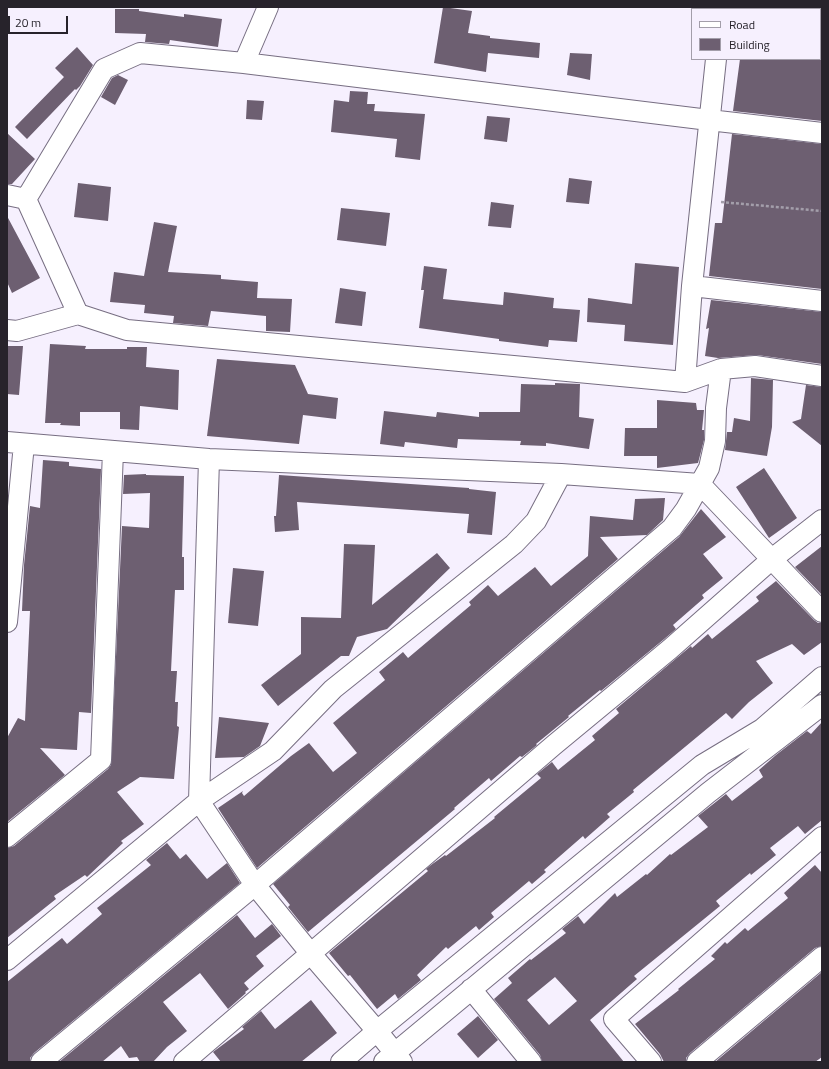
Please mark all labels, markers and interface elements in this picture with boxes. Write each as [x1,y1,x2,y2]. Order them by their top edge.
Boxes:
scale bar [10,8,70,34]
legend [691,8,821,60]
text: 20 m [15,13,41,32]
text: Road [729,15,755,34]
text: Building [729,35,770,54]

